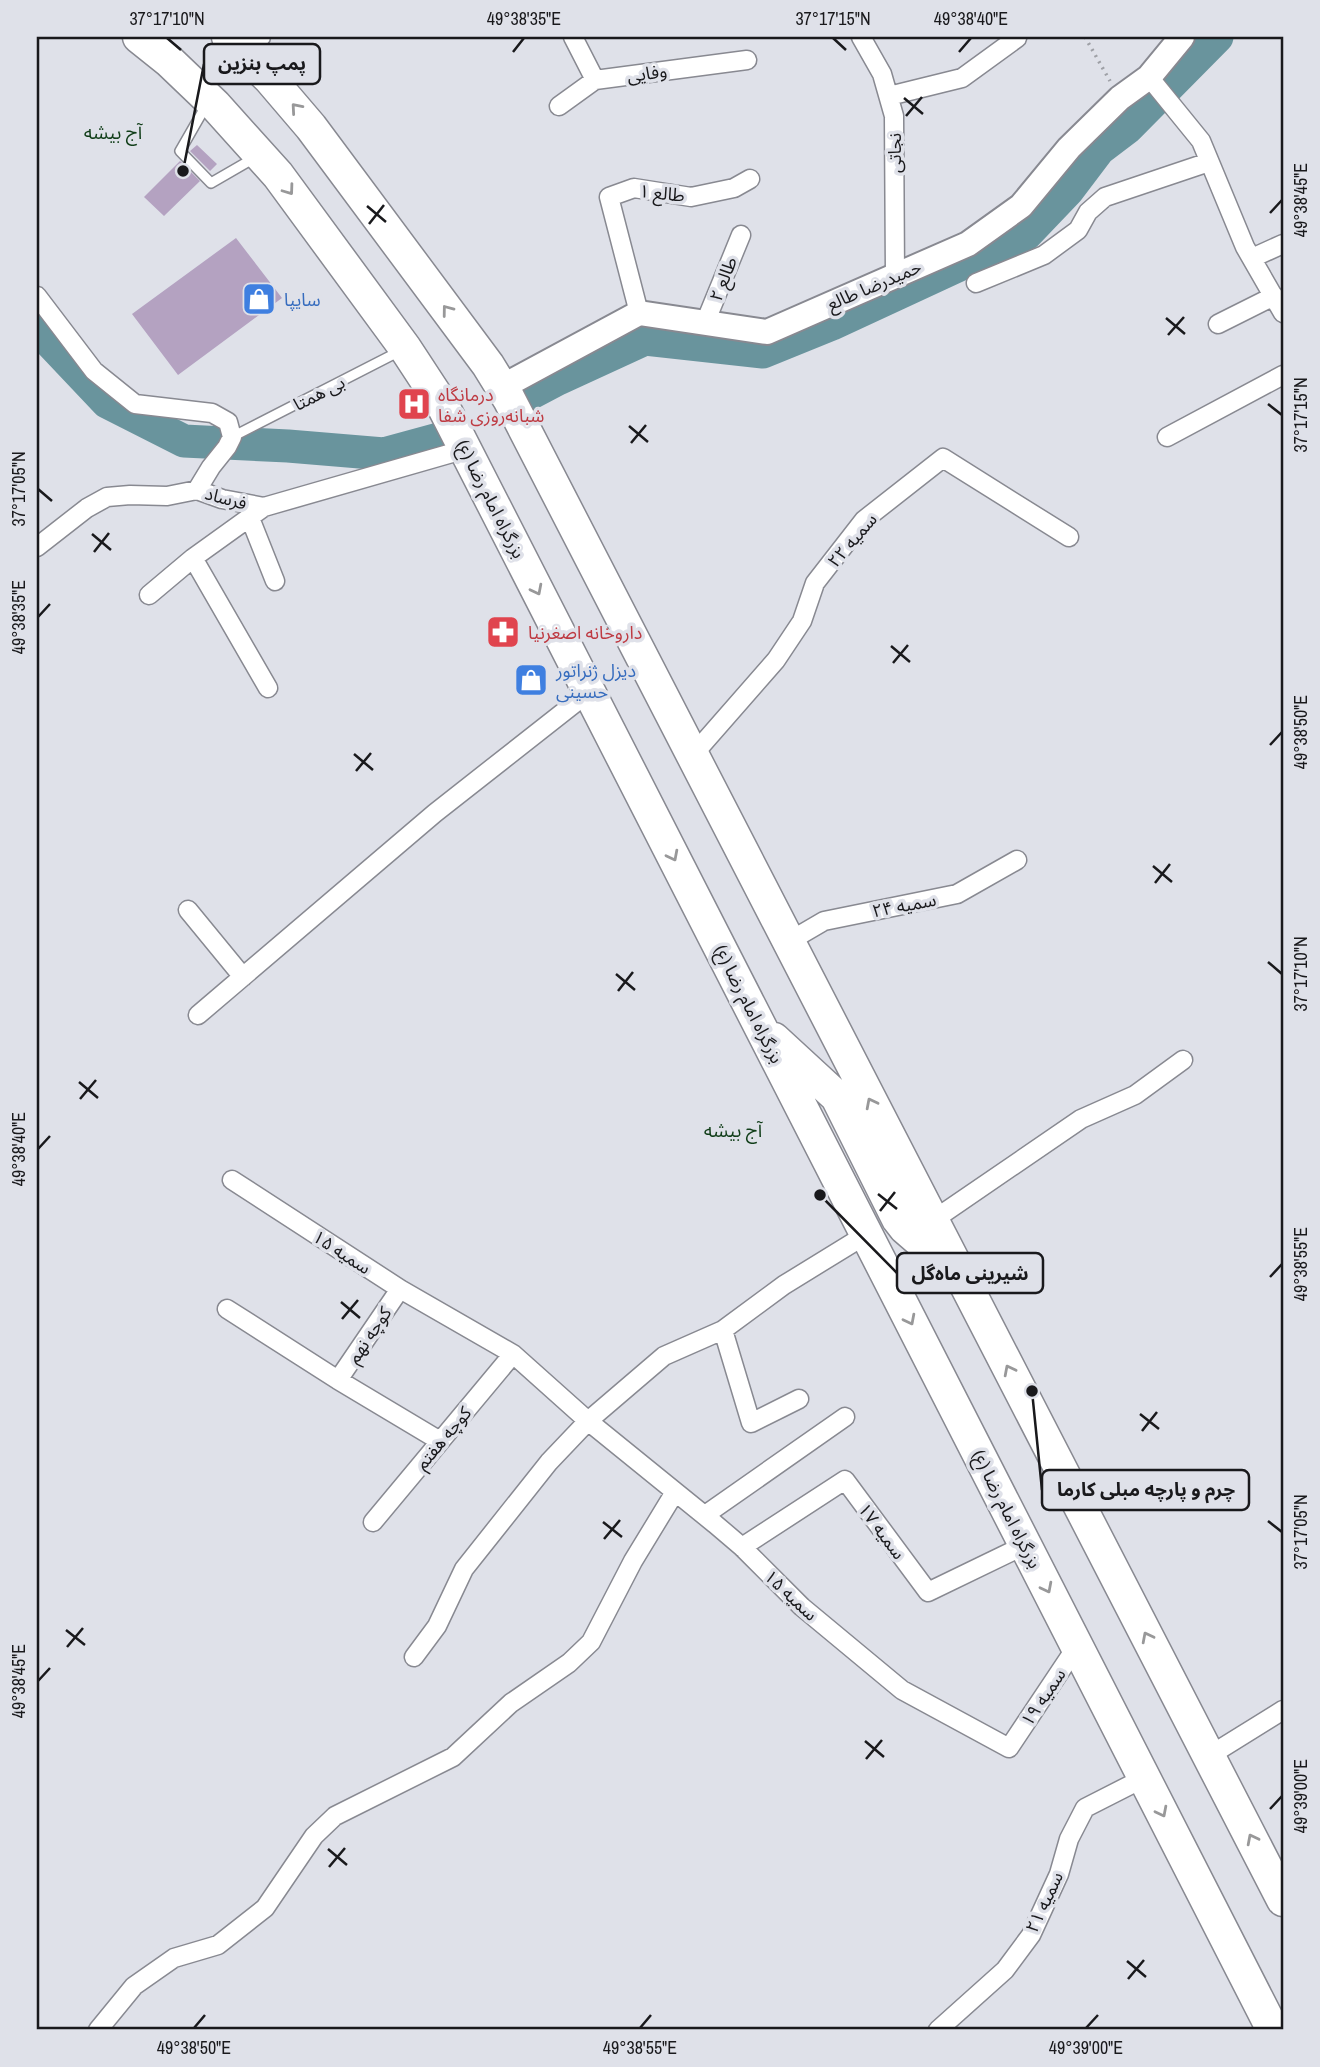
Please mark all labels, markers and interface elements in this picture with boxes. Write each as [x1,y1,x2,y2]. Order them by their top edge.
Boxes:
text: 37°17'10"N [129,6,205,31]
text: 49°38'35"E [487,6,561,31]
text: 37°17'15"N [795,6,871,31]
text: 49°38'40"E [934,6,1008,31]
callout: پمپ بنزین [204,44,320,84]
text: پمپ بنزین [218,50,306,76]
street label: وفایی [625,58,669,88]
one-way arrow [292,104,304,117]
district label: آج بیشه [84,119,144,146]
street label: نجاتی [882,133,907,173]
text: 49°38'45"E [1288,163,1313,237]
street label: طالع ۱ [638,178,686,210]
one-way arrow [281,182,293,195]
street label: طالع ۲ [703,253,745,306]
street label: حمیدرضا طالع [823,254,926,318]
shop icon: سایپا [240,280,278,318]
place label: سایپا [284,287,321,312]
one-way arrow [443,305,455,318]
street label: بی همتا [289,369,349,417]
text: 37°17'15"N [1288,377,1313,453]
place label: درمانگاه شبانه‌روزی شفا [438,382,544,428]
hospital icon: درمانگاه شبانه‌روزی شفا [395,385,433,423]
street label: بزرگراه امام رضا (ع) [449,435,532,564]
text: 37°17'05"N [6,451,31,527]
street label: فرساد [202,480,250,516]
street label: سمیه ۲۲ [821,507,883,573]
text: 49°38'35"E [6,580,31,654]
one-way arrow [529,583,543,595]
pharmacy icon: داروخانه اصغرنیا [484,613,522,651]
place label: داروخانه اصغرنیا [528,620,642,645]
place label: دیزل ژنراتور حسینی [555,658,636,704]
shop icon: دیزل ژنراتور حسینی [512,661,550,699]
text: 49°38'50"E [1288,695,1313,769]
one-way arrow [664,849,678,861]
street label: سمیه ۲۴ [870,887,938,923]
text: 37°17'10"N [1288,936,1313,1012]
street label: بزرگراه امام رضا (ع) [707,940,790,1069]
one-way arrow [866,1097,879,1110]
text: 49°38'40"E [6,1112,31,1186]
district label: آج بیشه [704,1117,764,1144]
street label: سمیه ۱۵ [308,1224,376,1280]
text: 49°38'55"E [1288,1227,1313,1301]
callout: شیرینی ماه‌گل [897,1253,1043,1293]
text: شیرینی ماه‌گل [911,1260,1029,1286]
street label: کوچه نهم [341,1301,398,1369]
one-way arrow [902,1313,916,1325]
one-way arrow [1004,1365,1018,1377]
street label: کوچه هفتم [409,1401,478,1476]
street label: بزرگراه امام رضا (ع) [965,1445,1048,1574]
callout: چرم و پارچه مبلی کارما [1042,1470,1249,1510]
text: چرم و پارچه مبلی کارما [1057,1476,1235,1504]
text: 37°17'05"N [1288,1494,1313,1570]
street label: سمیه ۱۷ [853,1498,911,1564]
street label: سمیه ۱۵ [759,1564,823,1626]
one-way arrow [1039,1581,1053,1593]
one-way arrow [1142,1632,1156,1644]
text: 49°38'45"E [6,1644,31,1718]
street label: سمیه ۱۹ [1015,1663,1071,1731]
text: 49°39'00"E [1288,1759,1313,1833]
one-way arrow [1154,1805,1167,1817]
one-way arrow [1247,1834,1260,1846]
street label: سمیه ۲۱ [1019,1867,1069,1937]
text: 49°38'50"E [157,2035,231,2060]
text: 49°38'55"E [603,2035,677,2060]
text: 49°39'00"E [1049,2035,1123,2060]

